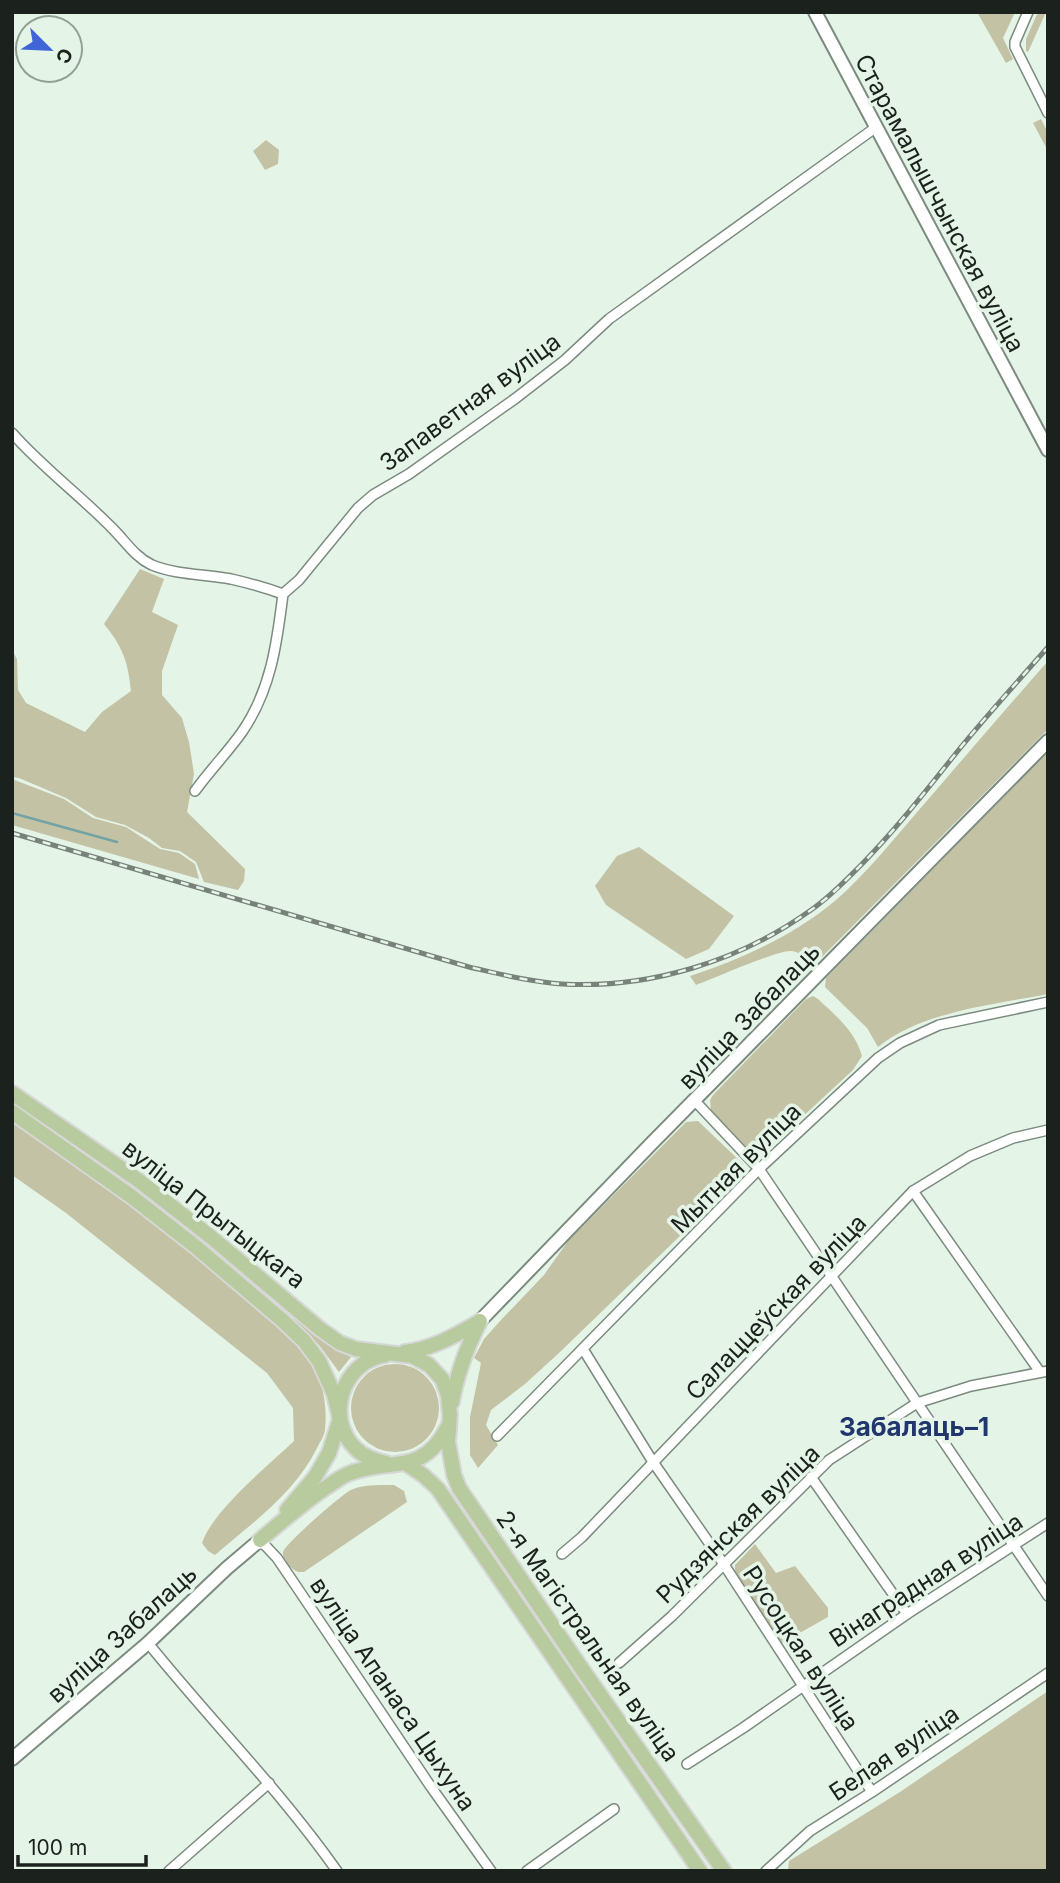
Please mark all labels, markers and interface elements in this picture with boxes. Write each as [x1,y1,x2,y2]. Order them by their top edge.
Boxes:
north arrow [14,14,84,84]
text: С [51,45,77,67]
street label: Старамалышчынская вуліца [849,49,1031,357]
street label: Запаветная вуліца [374,327,566,477]
street label: вуліца Забалаць [672,937,826,1095]
street label: Мытная вуліца [665,1097,807,1239]
street label: вуліца Прытыцкага [117,1134,311,1294]
street label: Салаццеўская вуліца [680,1208,872,1406]
district label: Забалаць–1 [839,1411,989,1442]
street label: Рудзянская вуліца [650,1439,826,1609]
street label: 2-я Магістральная вуліца [490,1505,686,1767]
street label: Вінаградная вуліца [824,1507,1028,1653]
street label: вуліца Забалаць [41,1559,203,1709]
street label: Русоцкая вуліца [737,1560,865,1736]
street label: вуліца Апанаса Цыхуна [304,1572,482,1816]
street label: Белая вуліца [824,1699,964,1807]
scale bar [18,1824,145,1868]
text: 100 m [28,1835,87,1860]

